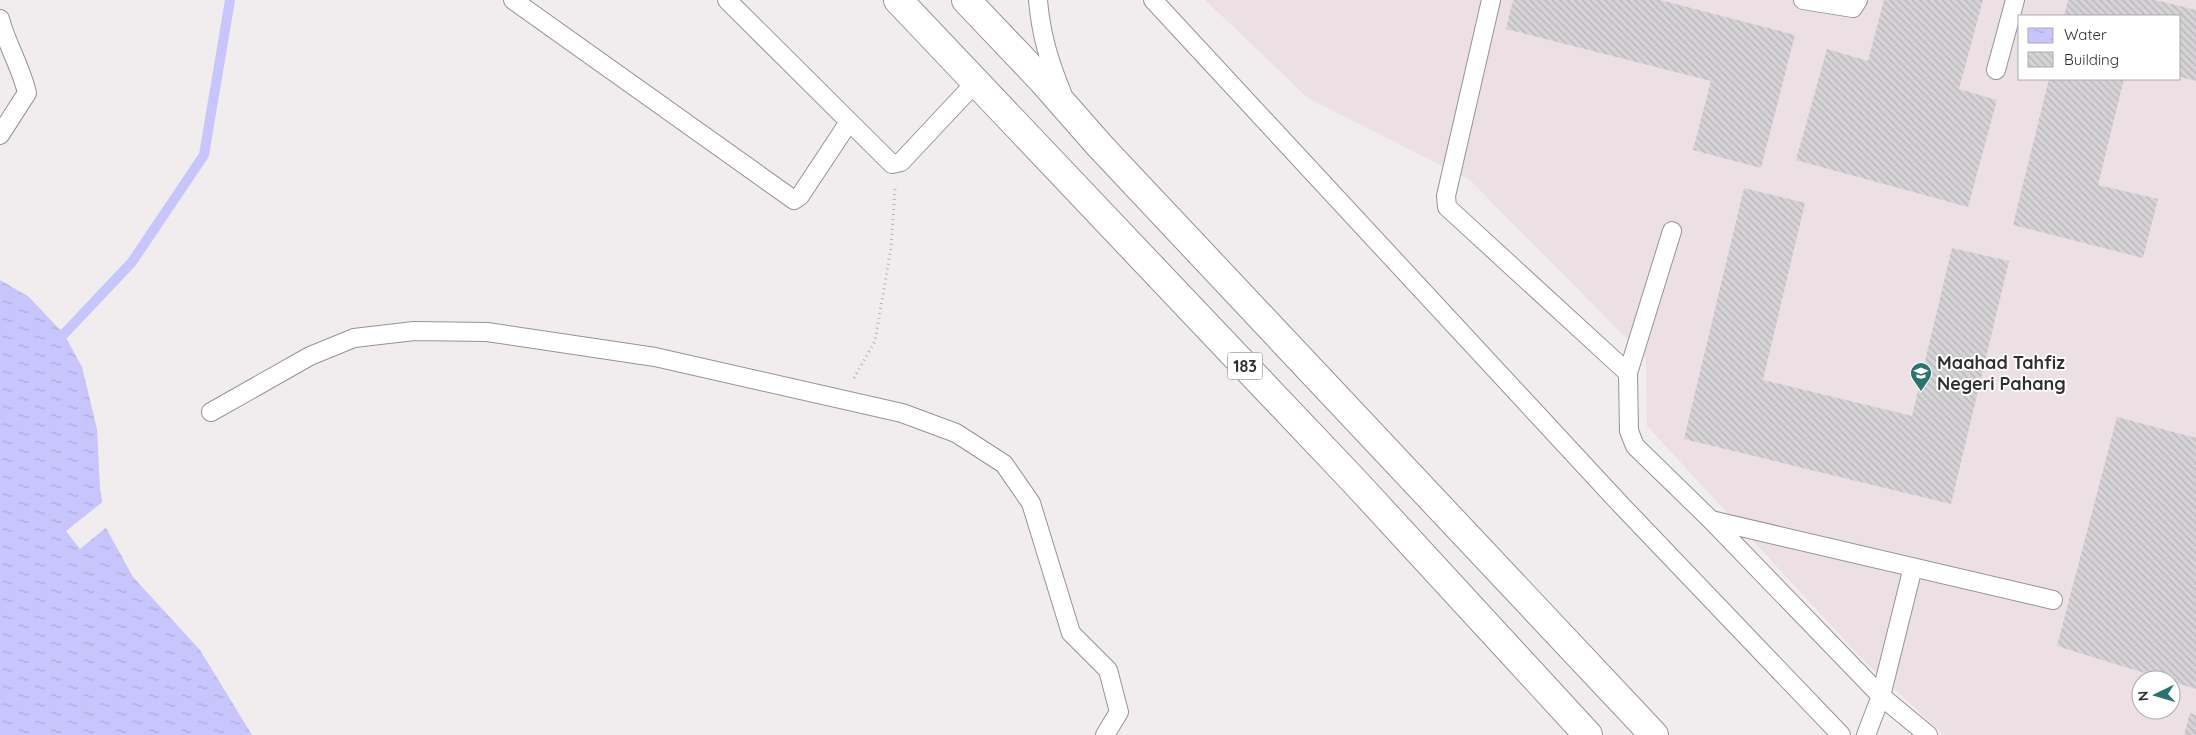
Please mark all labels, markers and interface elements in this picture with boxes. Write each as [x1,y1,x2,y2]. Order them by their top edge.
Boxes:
legend [2018,15,2181,80]
text: Water [2064,25,2107,44]
text: Building [2064,50,2119,69]
place label: Maahad Tahfiz Negeri Pahang [1937,351,2066,395]
road number: 183 [1228,352,1262,380]
school or university icon: Maahad Tahfiz Negeri Pahang [1909,361,1933,392]
north arrow [2131,670,2181,720]
text: N [2134,690,2152,702]

